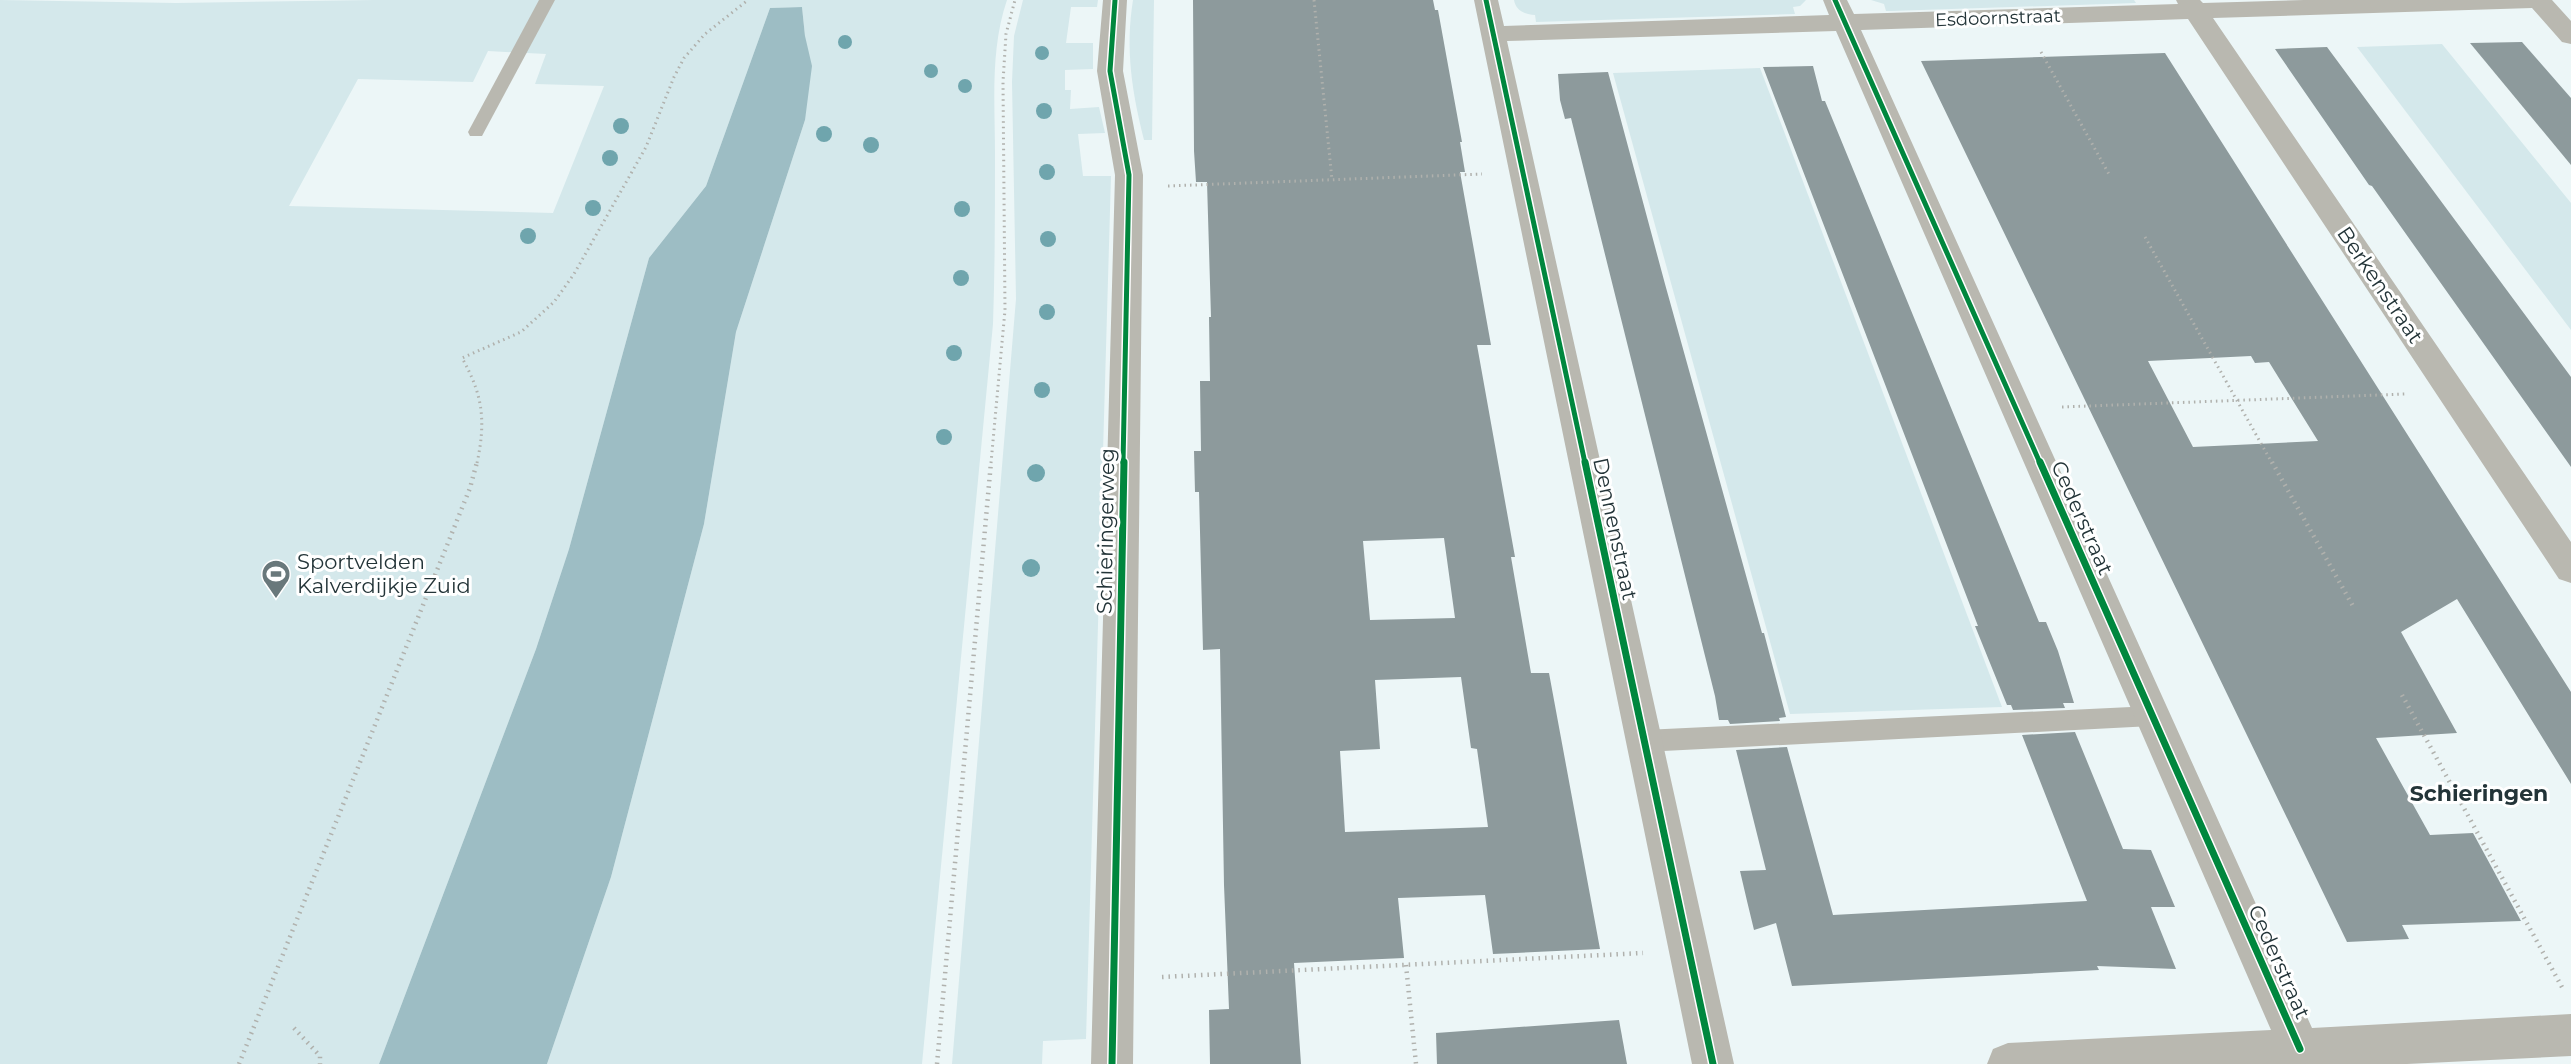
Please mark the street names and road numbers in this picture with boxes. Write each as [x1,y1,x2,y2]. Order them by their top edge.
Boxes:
street label: Esdoornstraat [1935,5,2061,31]
street label: Berkenstraat [2332,222,2429,348]
street label: Schieringerweg [1092,448,1119,614]
street label: Dennenstraat [1588,455,1643,602]
street label: Cederstraat [2046,457,2119,579]
street label: Cederstraat [2243,901,2316,1023]

